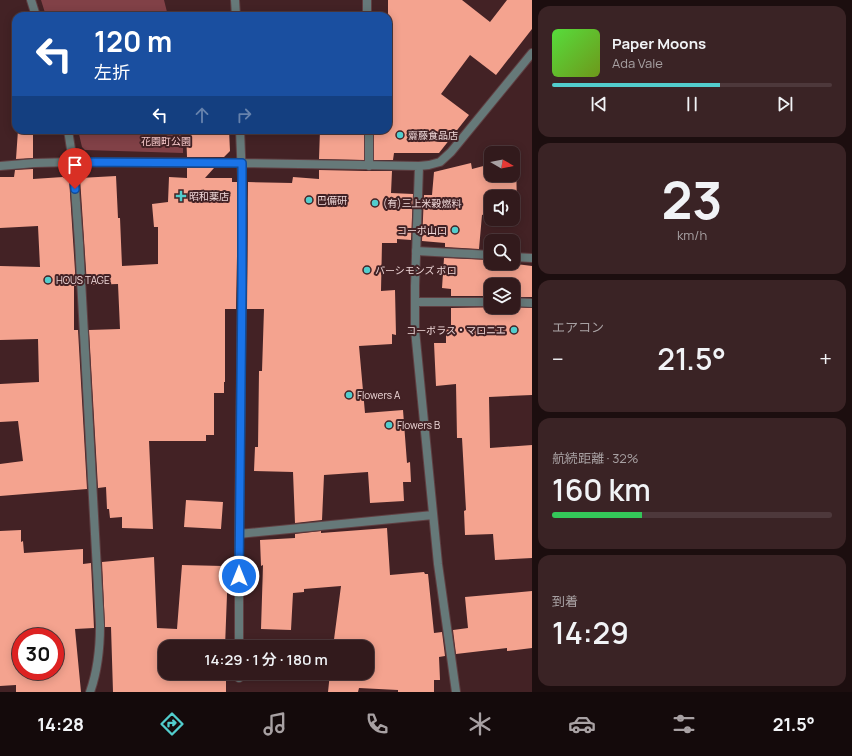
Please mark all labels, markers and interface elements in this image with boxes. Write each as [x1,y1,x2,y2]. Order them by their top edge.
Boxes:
text: 120 m [94,22,172,60]
icon: left [28,28,80,80]
text: Paper Moons [612,33,706,54]
text: Ada Vale [612,54,663,72]
text: 左折 [94,60,130,84]
icon: previous [588,93,610,115]
icon: pause [681,93,703,115]
icon: next [774,93,796,115]
icon: left [149,104,171,126]
icon: ahead [191,104,213,126]
icon: right [233,104,255,126]
place label: 齋藤食品店 [408,128,458,142]
marker: 齋藤食品店 [395,130,405,140]
park label: 花園町公園 [141,134,191,148]
north arrow [484,146,520,182]
map controls [484,146,520,314]
pin [58,148,92,189]
icon: arrive [64,154,86,176]
text: 23 [661,164,723,235]
place label: 昭和薬店 [189,189,229,203]
button: sound [484,190,520,226]
marker: 昭和薬店 [176,191,186,201]
place label: 巴備研 [317,193,347,207]
marker: 巴備研 [304,195,314,205]
place label: (有)三上米穀燃料 [383,196,462,210]
marker: (有)三上米穀燃料 [370,198,380,208]
place label: コーポ山口 [397,223,447,237]
marker: コーポ山口 [450,225,460,235]
text: km/h [677,226,707,244]
button: search [484,234,520,270]
place label: パーシモンズ ポロ [375,263,457,277]
marker: パーシモンズ ポロ [362,265,372,275]
place label: HOUS TAGE [56,273,110,287]
marker: HOUS TAGE [43,275,53,285]
button: layers [484,278,520,314]
text: エアコン [552,318,604,336]
place label: コーポラス・マロニエ [406,323,506,337]
marker: コーポラス・マロニエ [509,325,519,335]
text: 21.5° [657,338,726,379]
text: − [552,344,564,374]
text: + [819,344,832,374]
place label: Flowers A [357,388,401,402]
marker: Flowers A [344,390,354,400]
place label: Flowers B [397,418,440,432]
marker: Flowers B [384,420,394,430]
text: 航続距離 · 32% [552,449,638,467]
text: 160 km [552,469,651,510]
position arrow [218,555,260,597]
text: 到着 [552,592,578,610]
text: 14:29 [552,612,629,653]
speed limit sign: 30 [12,628,64,680]
text: 14:29 · 1 分 · 180 m [204,649,328,670]
icon: directions [158,710,186,738]
icon: music [261,710,289,738]
icon: phone [363,710,391,738]
icon: climate [466,710,494,738]
icon: car [568,710,596,738]
icon: filters [670,710,698,738]
text: 14:28 [37,712,84,736]
text: 21.5° [773,712,815,736]

